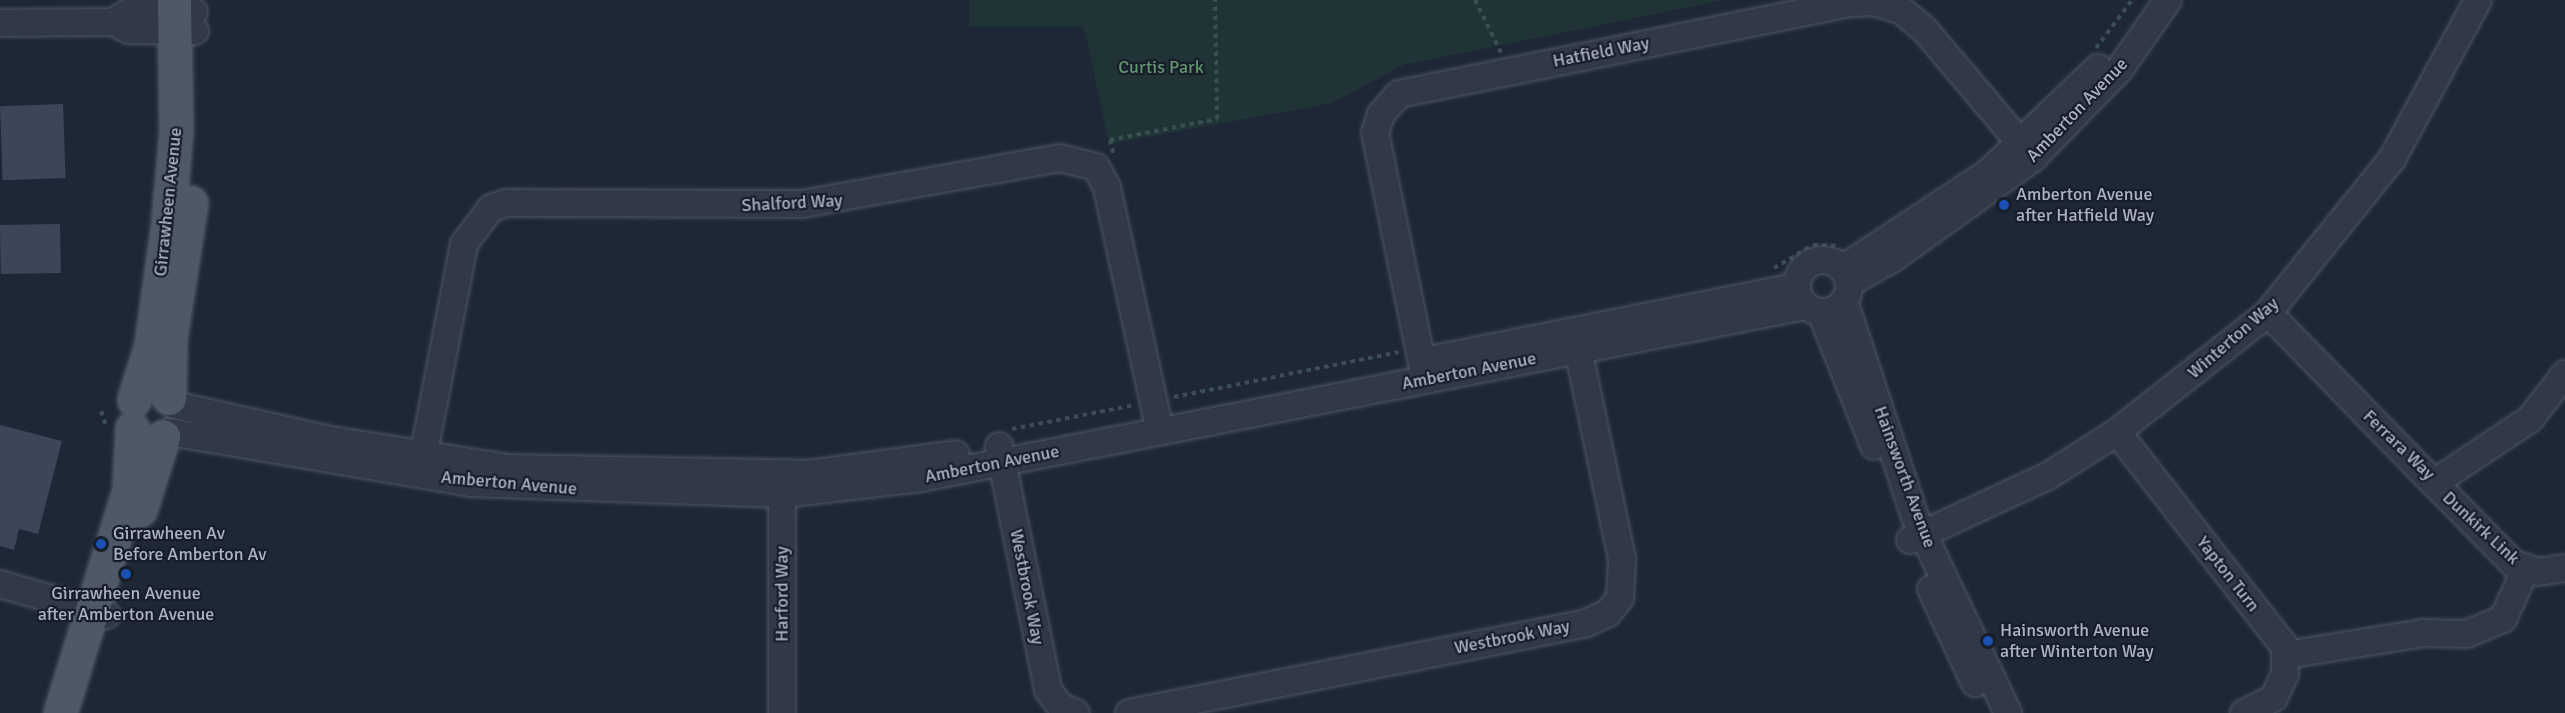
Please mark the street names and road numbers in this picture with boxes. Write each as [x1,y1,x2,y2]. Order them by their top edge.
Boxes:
street label: Hatfield Way [1551,32,1651,72]
street label: Amberton Avenue [2022,53,2132,167]
street label: Girrawheen Avenue [149,127,187,277]
street label: Shalford Way [741,190,843,216]
street label: Winterton Way [2183,293,2283,383]
street label: Amberton Avenue [1400,347,1538,395]
street label: Hainsworth Avenue [1869,403,1941,551]
street label: Ferrara Way [2359,405,2439,485]
street label: Amberton Avenue [923,440,1061,488]
street label: Amberton Avenue [440,466,578,500]
street label: Dunkirk Link [2438,487,2524,569]
street label: Westbrook Way [1005,527,1049,647]
street label: Yapton Turn [2192,532,2264,616]
street label: Harford Way [771,546,793,642]
street label: Westbrook Way [1452,615,1572,659]

